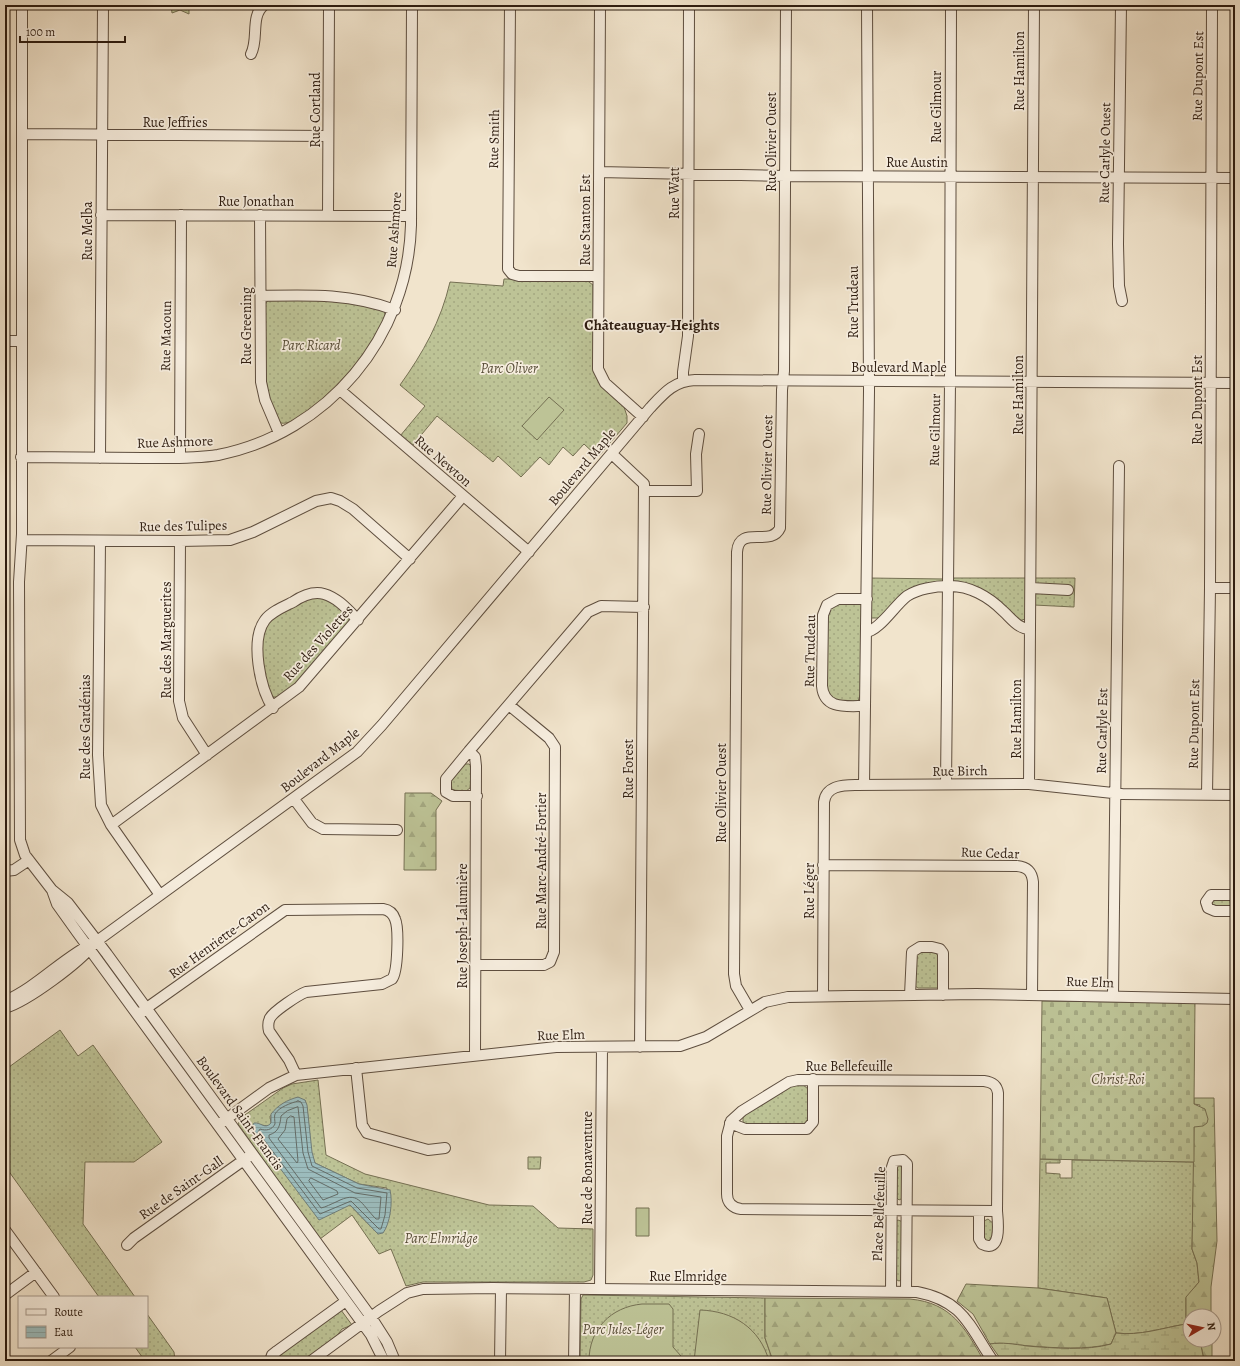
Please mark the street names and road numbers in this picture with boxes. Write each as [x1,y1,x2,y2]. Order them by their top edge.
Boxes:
street label: Rue Dupont Est [1188,30,1208,121]
street label: Rue Hamilton [1010,31,1029,111]
street label: Rue Gilmour [927,70,946,143]
street label: Rue Cortland [306,72,325,148]
street label: Rue Olivier Ouest [762,92,781,192]
street label: Rue Carlyle Ouest [1095,102,1115,204]
street label: Rue Smith [484,108,504,169]
street label: Rue Jeffries [142,113,208,132]
street label: Rue Austin [886,153,948,172]
street label: Rue Watt [665,166,684,219]
street label: Rue Stanton Est [576,174,595,266]
street label: Rue Ashmore [382,191,406,269]
street label: Rue Jonathan [218,192,294,211]
street label: Rue Melba [78,201,97,261]
street label: Rue Trudeau [844,265,863,338]
street label: Rue Greening [237,287,256,365]
street label: Rue Macoun [156,300,176,372]
street label: Rue Hamilton [1009,355,1028,435]
street label: Rue Dupont Est [1188,355,1207,445]
street label: Boulevard Maple [851,358,947,377]
street label: Rue Gilmour [925,393,945,467]
street label: Rue Olivier Ouest [757,414,777,515]
street label: Boulevard Maple [544,424,620,510]
street label: Rue Ashmore [137,431,213,453]
street label: Rue Newton [410,431,476,491]
street label: Rue des Tulipes [139,516,227,536]
street label: Rue des Marguerites [157,581,176,699]
street label: Rue des Violettes [279,601,357,685]
street label: Rue Trudeau [800,614,820,688]
street label: Rue des Gardénias [76,674,95,780]
street label: Rue Dupont Est [1184,678,1204,769]
street label: Rue Hamilton [1007,679,1026,759]
street label: Rue Carlyle Est [1092,687,1112,774]
street label: Boulevard Maple [276,723,364,797]
street label: Rue Forest [619,739,638,799]
street label: Rue Olivier Ouest [712,743,731,843]
street label: Rue Birch [932,761,988,781]
street label: Rue Marc-André-Fortier [532,792,551,930]
street label: Rue Cedar [960,842,1020,864]
street label: Rue Léger [800,862,819,919]
street label: Rue Joseph-Lalumière [453,863,472,989]
street label: Rue Henriette-Caron [165,897,274,983]
street label: Rue Elm [1066,972,1115,992]
street label: Rue Elm [537,1025,586,1045]
street label: Boulevard Saint-Francis [192,1052,288,1174]
street label: Rue Bellefeuille [805,1057,893,1076]
street label: Rue de Bonaventure [578,1111,597,1225]
street label: Rue de Saint-Gall [135,1151,228,1224]
street label: Place Bellefeuille [868,1166,890,1262]
street label: Rue Elmridge [649,1267,727,1286]

